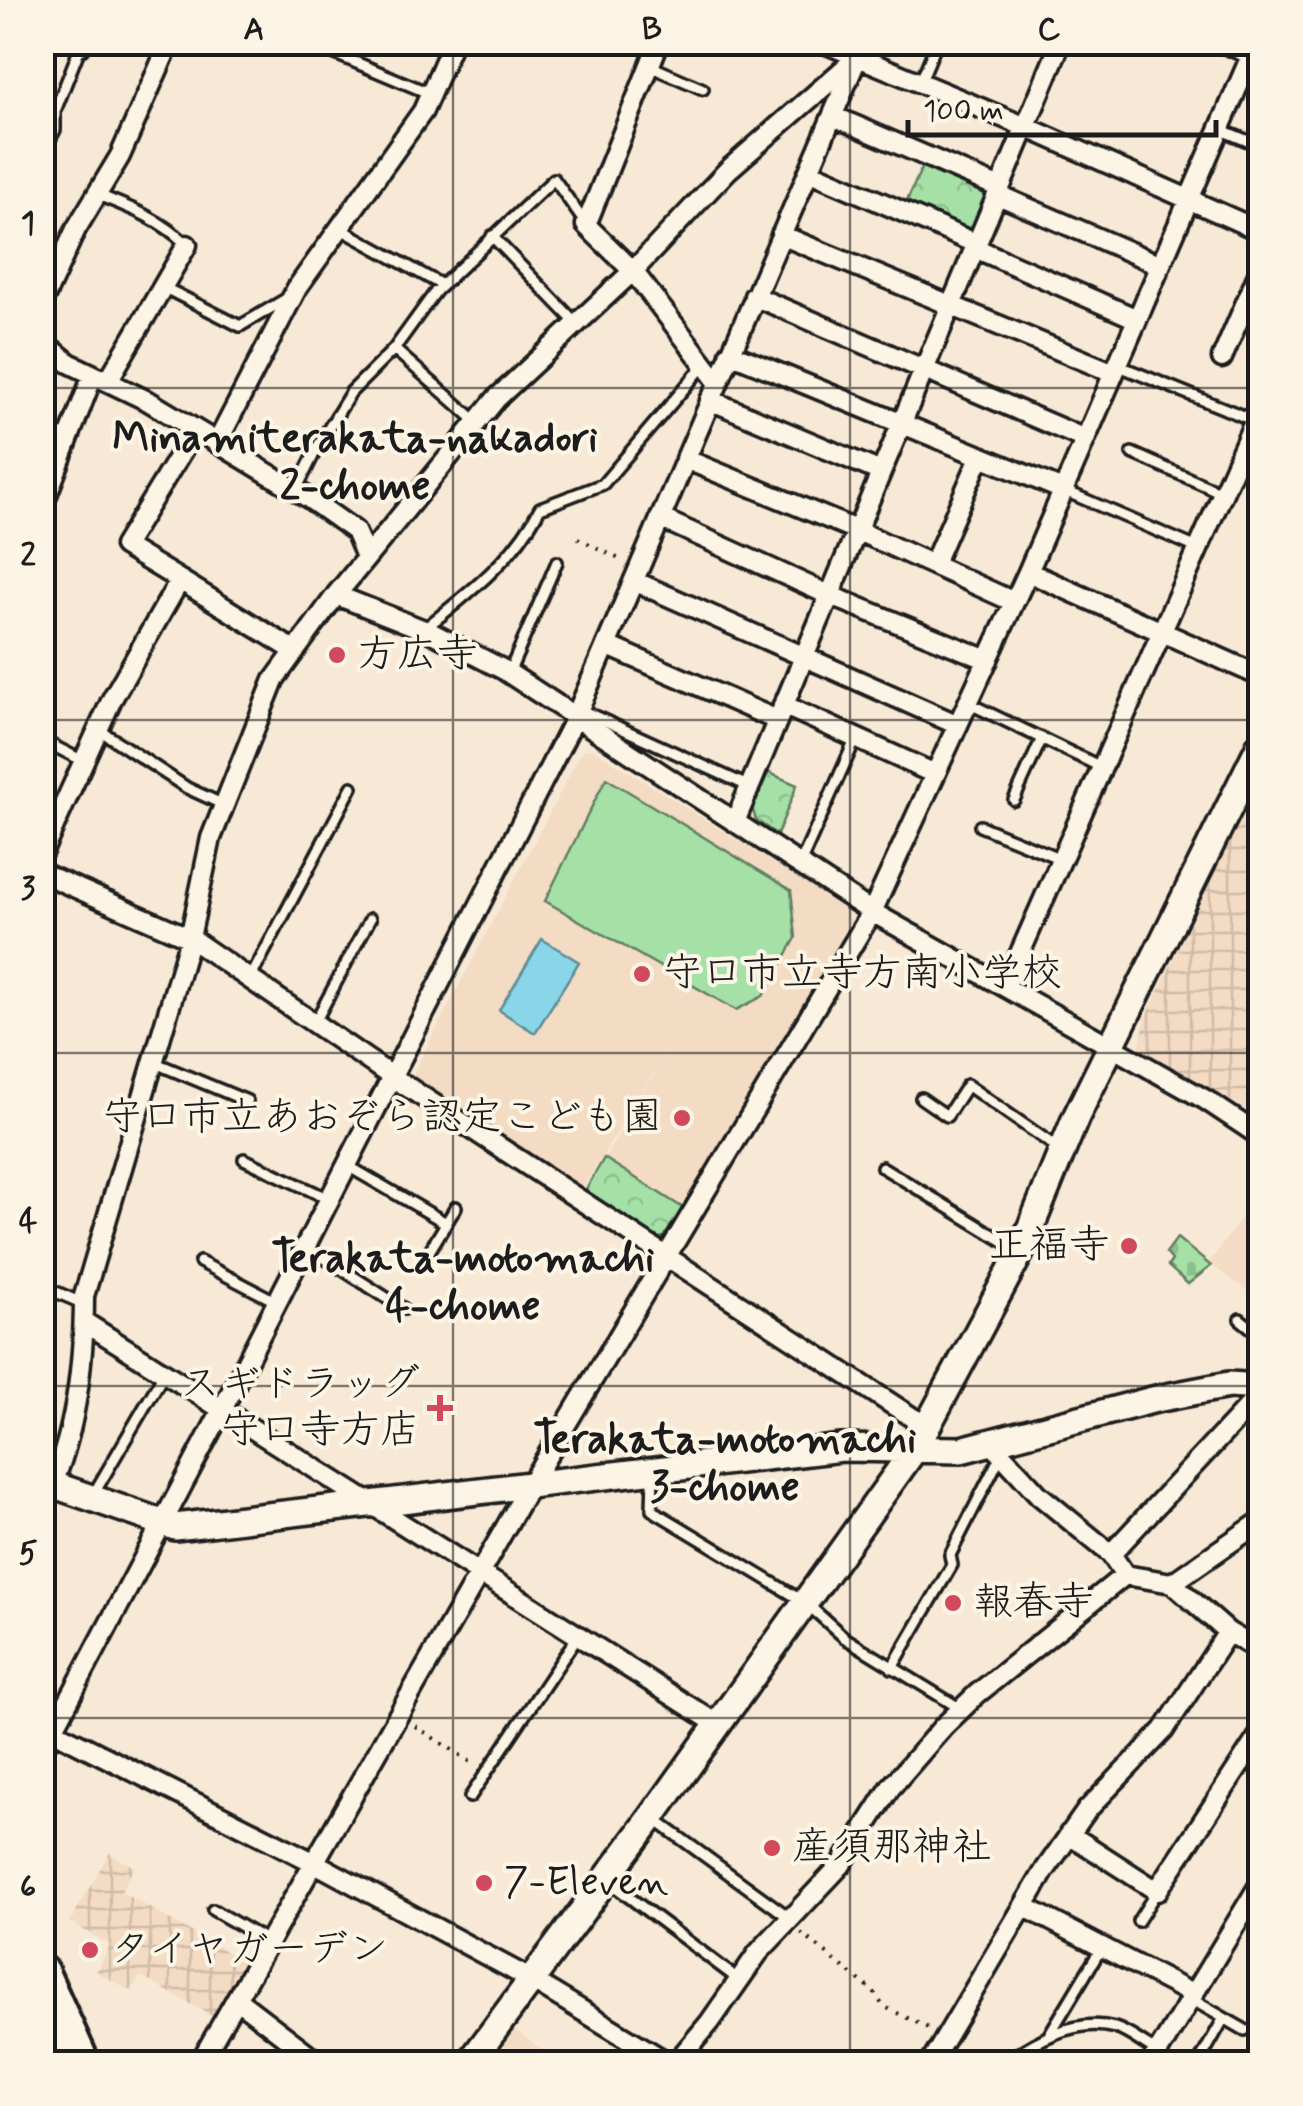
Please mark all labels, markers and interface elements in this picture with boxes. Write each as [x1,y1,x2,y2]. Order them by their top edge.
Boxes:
text: A [244,9,264,51]
text: B [642,9,662,51]
text: C [1038,9,1061,51]
scale bar [908,75,1216,137]
text: 100 m [923,92,1004,131]
text: 1 [21,203,35,245]
district label: Minamiterakata-nakadori 2-chome [112,412,598,515]
text: 2 [20,535,36,577]
place label: 方広寺 [357,629,477,681]
marker: 方広寺 [326,644,348,666]
text: 3 [21,868,36,910]
place label: 守口市立寺方南小学校 [662,948,1062,1000]
marker: 守口市立寺方南小学校 [631,963,653,985]
place label: 守口市立あおぞら認定こども園 [102,1092,662,1144]
marker: 守口市立あおぞら認定こども園 [671,1107,693,1129]
text: 4 [19,1201,38,1243]
place label: 正福寺 [989,1220,1109,1272]
district label: Terakata-motomachi 4-chome [271,1232,655,1335]
marker: 正福寺 [1118,1235,1140,1257]
place label: スギドラッグ 守口寺方店 [180,1359,420,1457]
marker: スギドラッグ 守口寺方店 [429,1397,451,1419]
district label: Terakata-motomachi 3-chome [533,1413,917,1516]
text: 5 [18,1533,38,1575]
place label: 報春寺 [973,1577,1093,1629]
marker: 報春寺 [942,1592,964,1614]
place label: 産須那神社 [792,1822,992,1874]
marker: 産須那神社 [761,1837,783,1859]
place label: 7-Eleven [504,1857,668,1909]
text: 6 [20,1866,36,1908]
marker: 7-Eleven [473,1872,495,1894]
place label: タイヤガーデン [110,1924,388,1976]
marker: タイヤガーデン [79,1939,101,1961]

